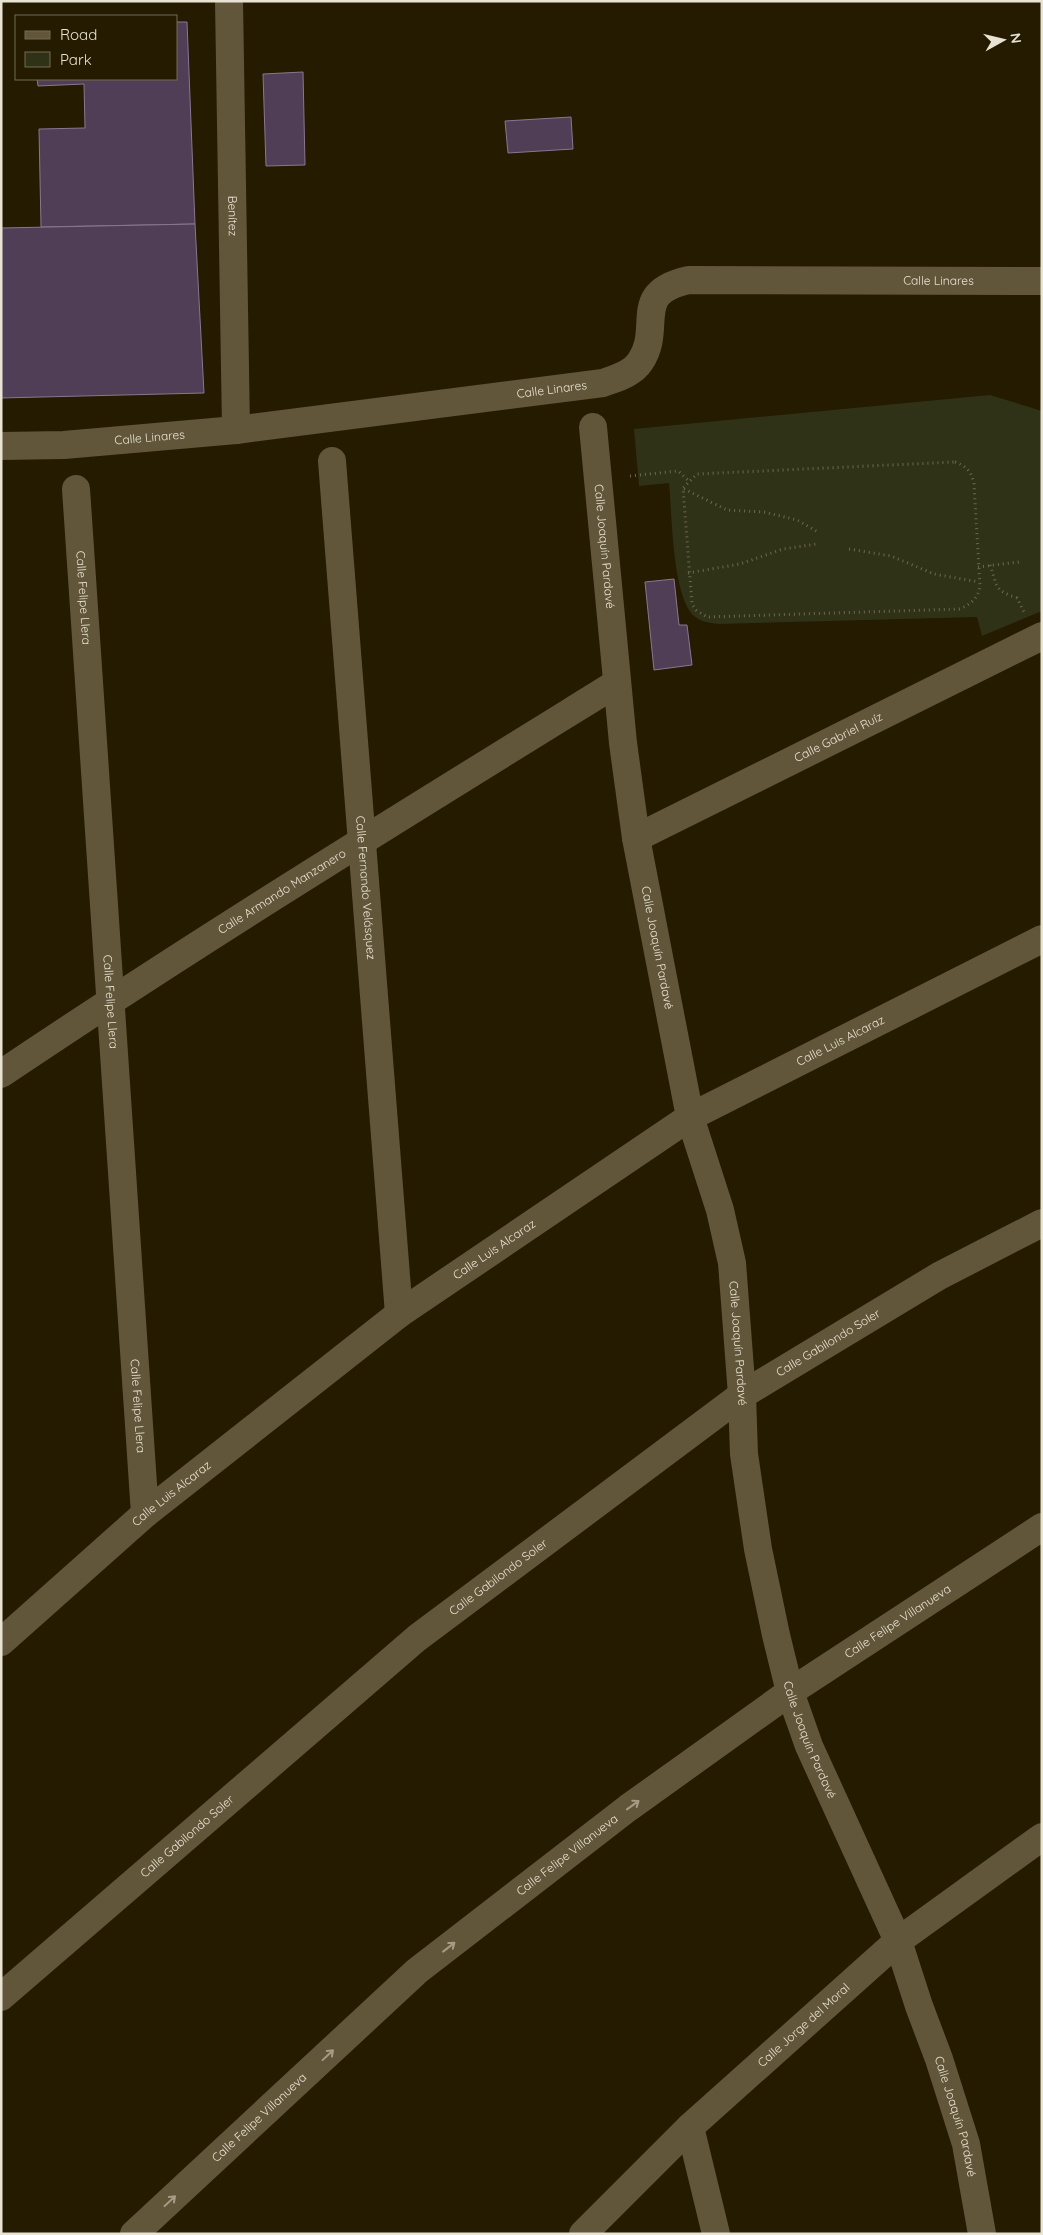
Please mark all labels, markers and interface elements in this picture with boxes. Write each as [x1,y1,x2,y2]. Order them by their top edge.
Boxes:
legend [15,15,178,80]
north arrow [978,15,1028,65]
text: Road [60,25,97,44]
text: N [1006,32,1026,45]
text: Park [60,50,92,69]
street label: Benítez [225,196,241,237]
street label: Calle Linares [903,273,974,288]
street label: Calle Linares [516,377,588,401]
street label: Calle Linares [114,426,186,448]
street label: Calle Joaquín Pardavé [591,483,618,610]
street label: Calle Felipe Llera [73,550,94,645]
street label: Calle Gabriel Ruíz [791,708,885,765]
street label: Calle Fernando Velásquez [353,815,379,960]
street label: Calle Armando Manzanero [215,845,348,937]
street label: Calle Joaquín Pardavé [638,885,677,1011]
street label: Calle Felipe Llera [100,954,122,1049]
street label: Calle Luis Alcaraz [794,1012,887,1069]
street label: Calle Luis Alcaraz [450,1216,538,1282]
street label: Calle Joaquín Pardavé [726,1280,750,1406]
street label: Calle Gabilondo Soler [773,1305,883,1380]
street label: Calle Felipe Llera [128,1358,149,1453]
street label: Calle Luis Alcaraz [128,1457,214,1529]
street label: Calle Gabilondo Soler [446,1535,550,1618]
street label: Calle Felipe Villanueva [841,1581,954,1661]
street label: Calle Joaquín Pardavé [781,1679,840,1801]
street label: Calle Gabilondo Soler [137,1791,237,1880]
one-way arrow [626,1799,639,1810]
street label: Calle Felipe Villanueva [513,1811,621,1899]
one-way arrow [442,1941,455,1952]
street label: Calle Jorge del Moral [754,1980,853,2070]
one-way arrow [321,2049,334,2060]
street label: Calle Joaquín Pardavé [932,2054,980,2178]
street label: Calle Felipe Villanueva [208,2069,310,2165]
one-way arrow [164,2195,176,2207]

